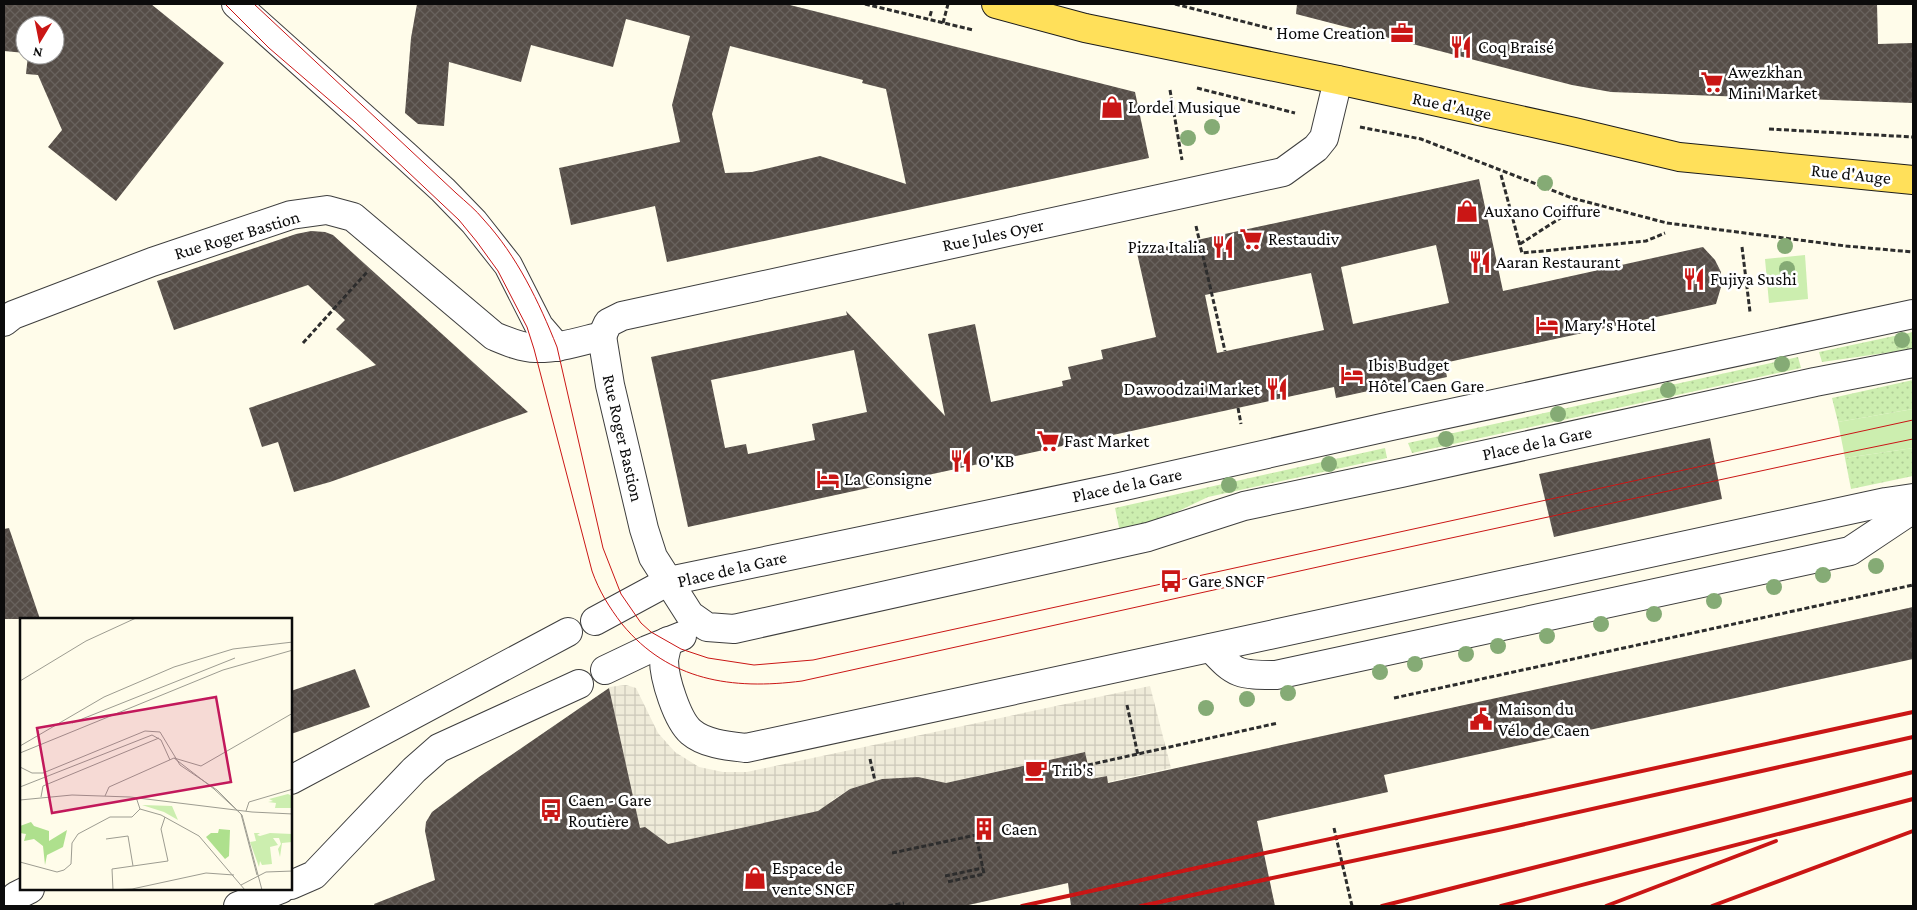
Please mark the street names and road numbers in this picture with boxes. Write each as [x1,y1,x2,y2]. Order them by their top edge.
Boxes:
street label: Rue d'Auge [1411,88,1493,124]
street label: Rue d'Auge [1810,160,1892,188]
street label: Rue Roger Bastion [172,206,302,264]
street label: Rue Jules Oyer [940,214,1046,256]
street label: Rue Roger Bastion [599,372,647,504]
street label: Place de la Gare [1480,422,1594,464]
street label: Place de la Gare [1070,464,1184,506]
street label: Place de la Gare [675,547,789,591]

